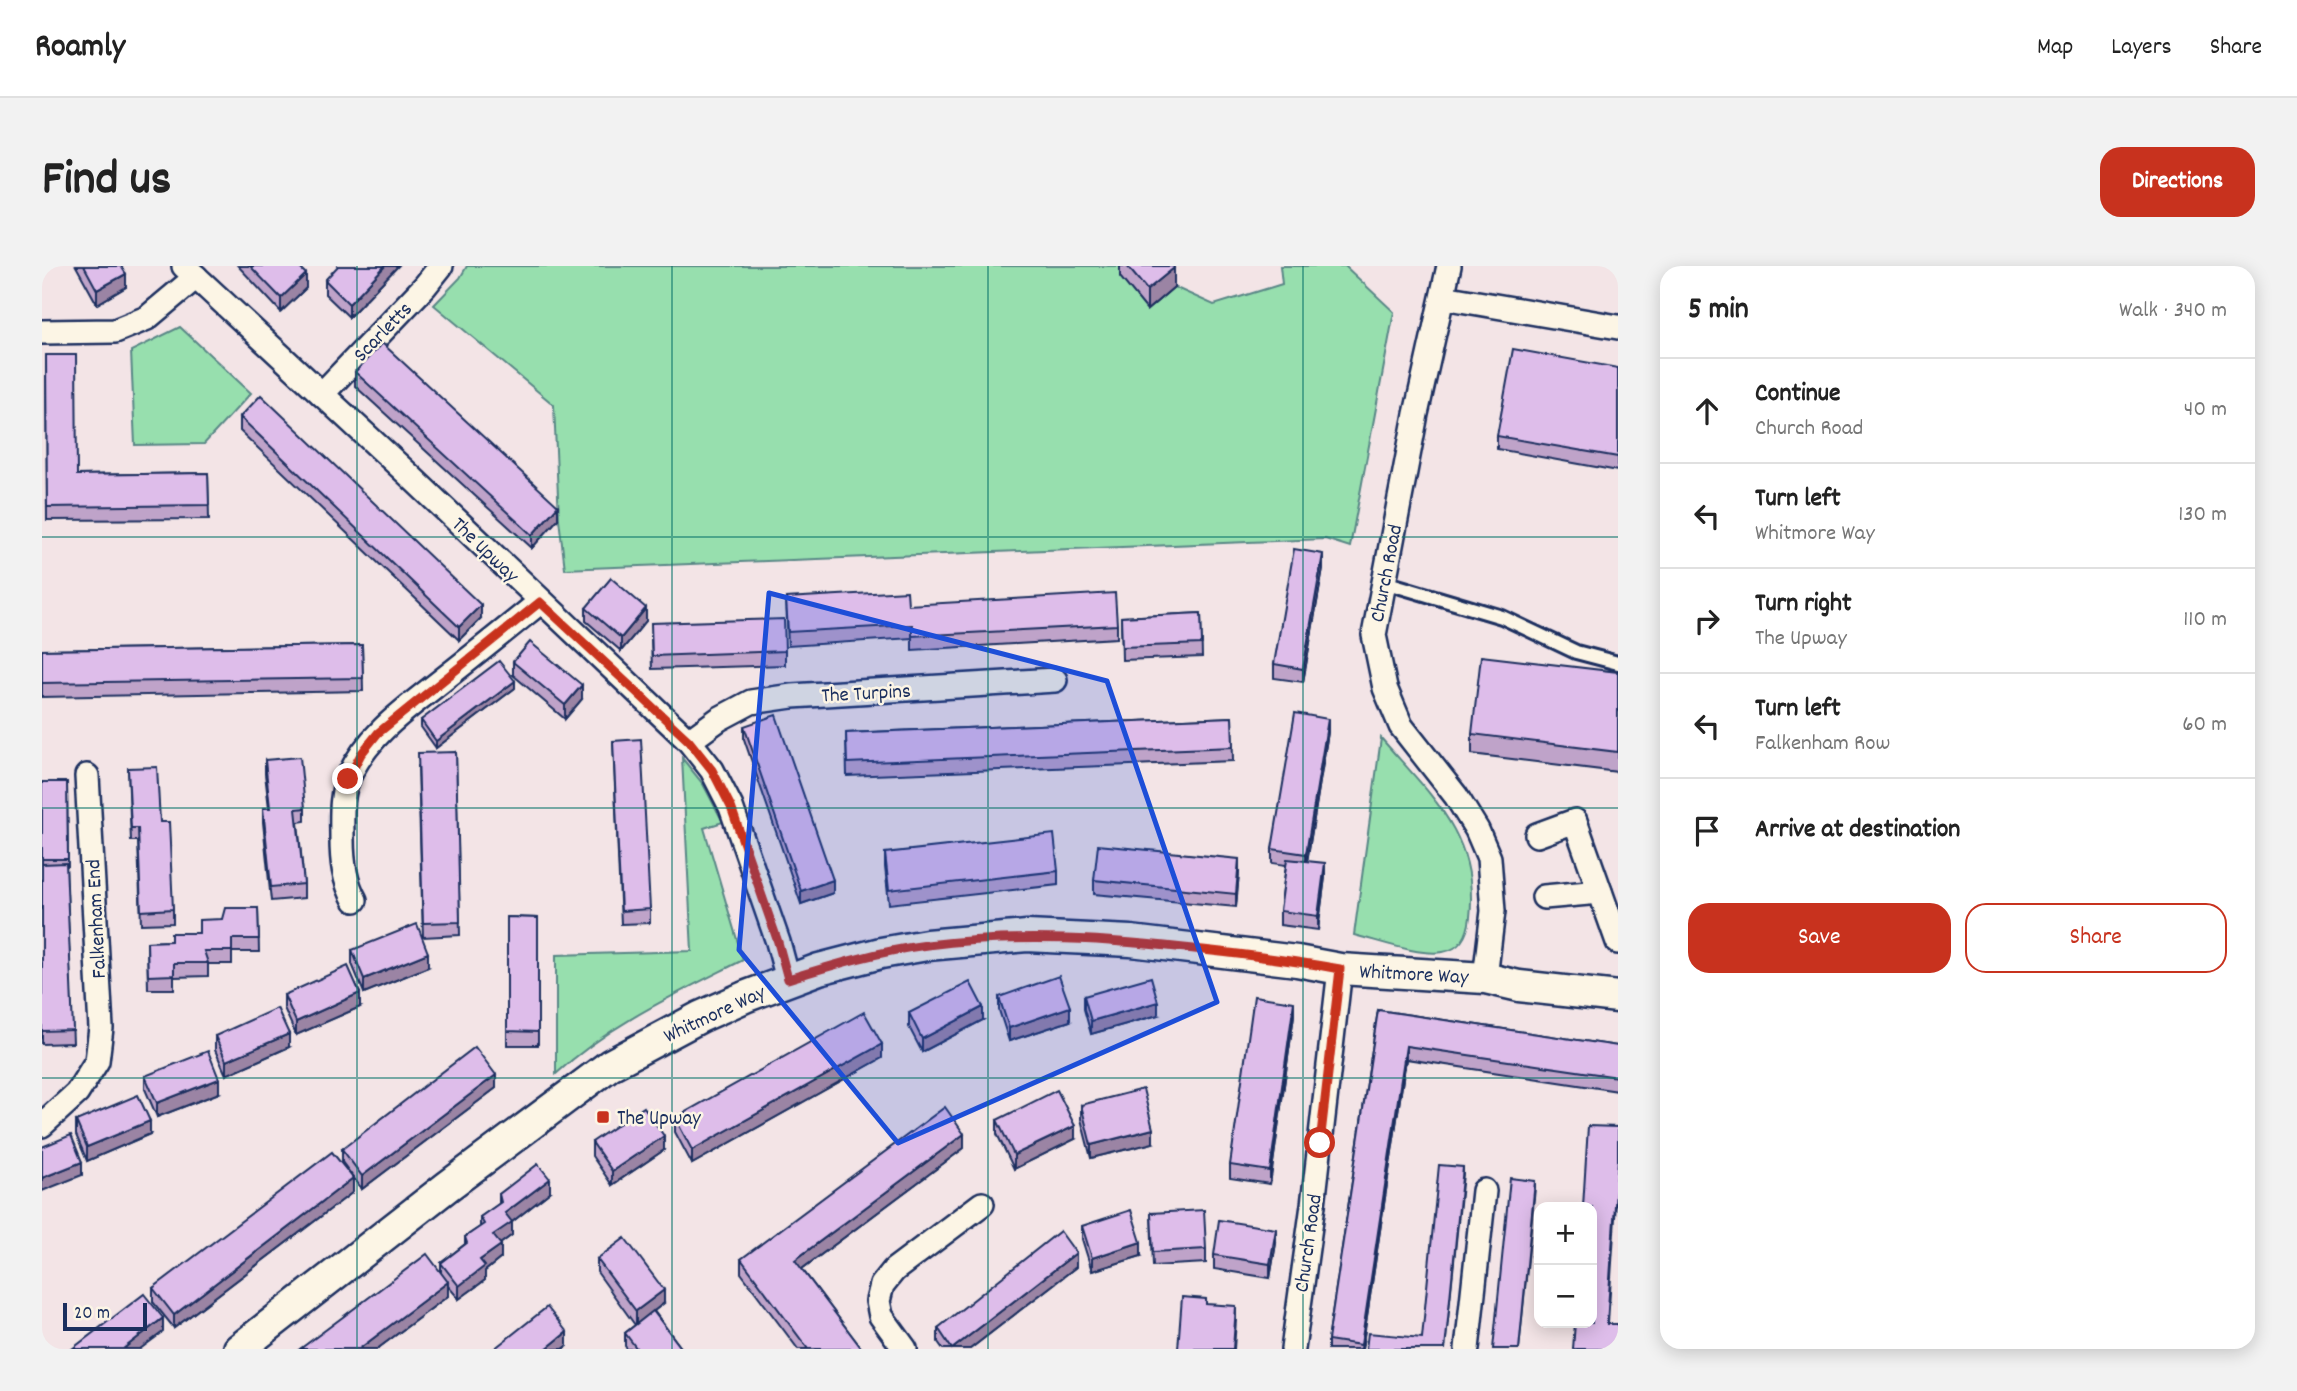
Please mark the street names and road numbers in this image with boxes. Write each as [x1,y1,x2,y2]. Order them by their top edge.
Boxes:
street label: Scarletts [348,296,421,370]
street label: The Upway [443,511,525,591]
street label: Church Road [1364,522,1412,625]
street label: The Turpins [821,678,912,712]
street label: Falkenham End [80,858,116,979]
street label: Whitmore Way [1358,958,1470,994]
street label: Whitmore Way [659,979,772,1052]
street label: Church Road [1288,1192,1332,1295]

